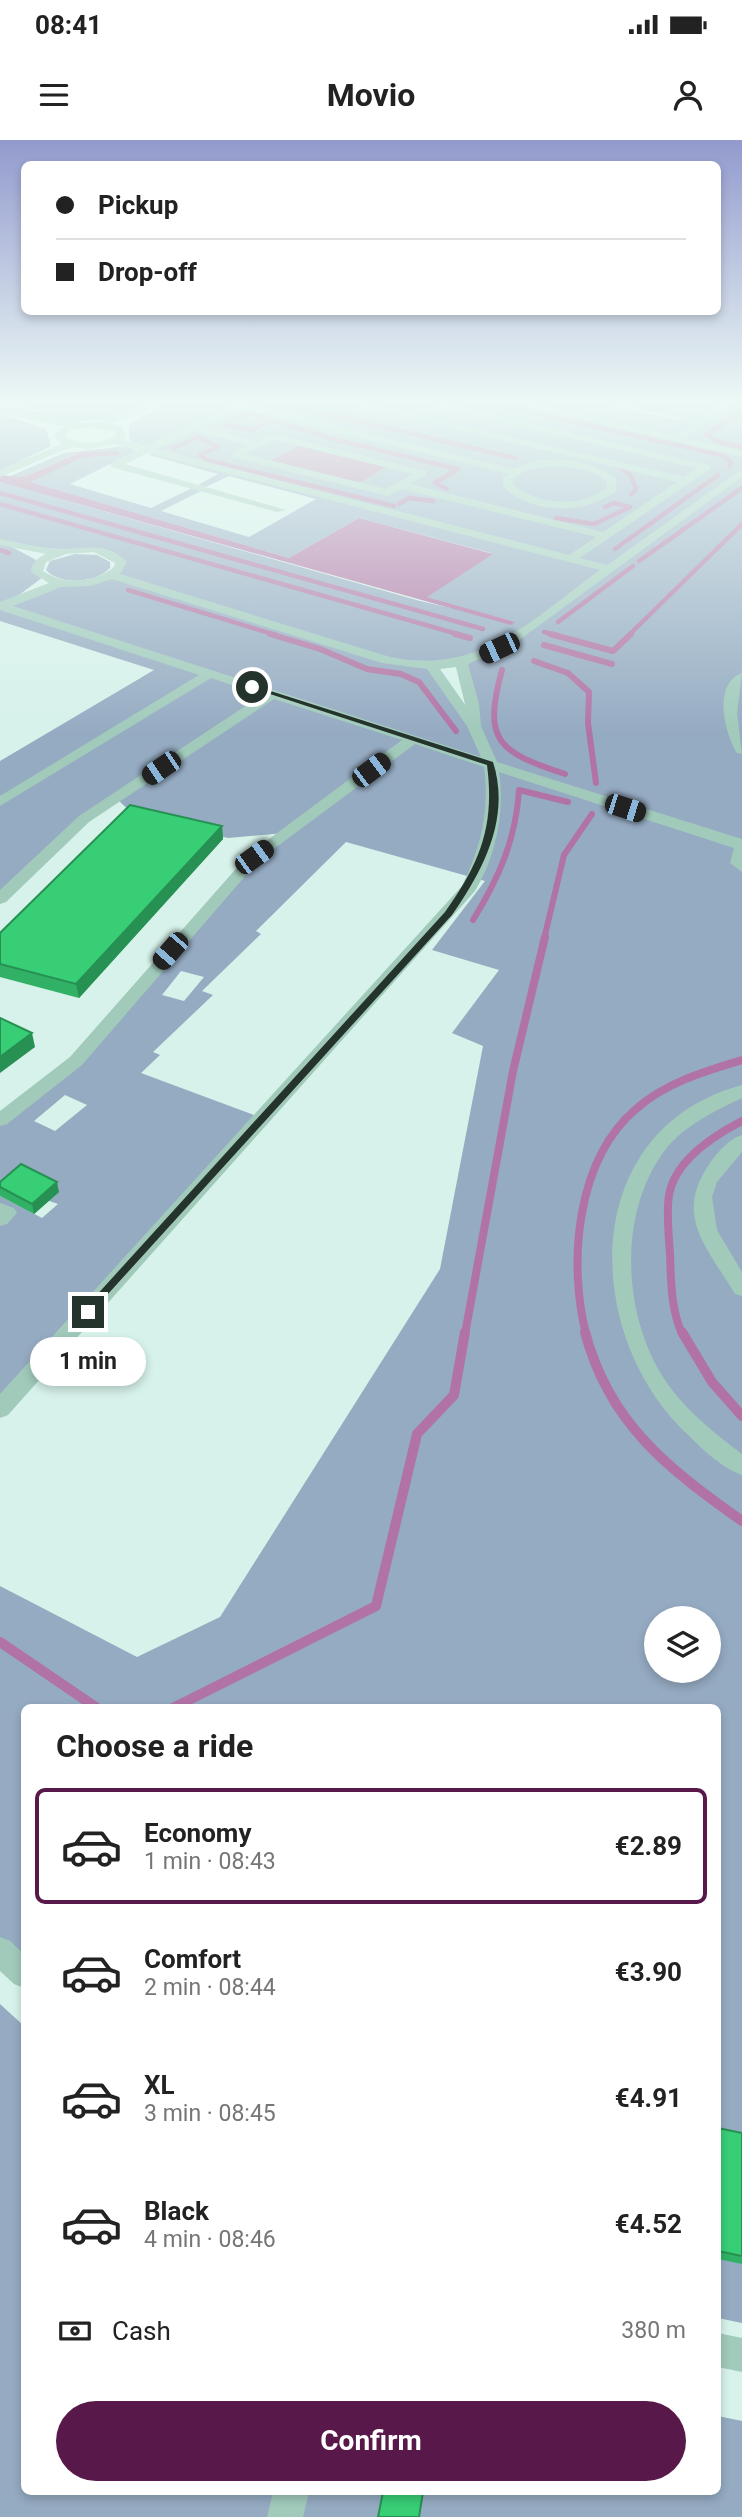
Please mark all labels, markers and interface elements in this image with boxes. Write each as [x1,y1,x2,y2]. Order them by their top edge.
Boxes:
text: 08:41 [35,10,102,40]
icon: menu [35,76,73,114]
text: Movio [327,76,415,114]
icon: person [669,76,707,114]
text: Pickup [98,190,178,220]
text: Drop-off [98,257,197,287]
car [476,630,523,666]
route start [236,671,268,703]
car [138,748,185,788]
car [348,749,395,791]
car [602,792,649,824]
car [231,836,278,878]
car [149,928,192,974]
route end [72,1296,104,1328]
callout: 1 min [30,1336,146,1386]
text: 1 min [59,1348,117,1375]
map controls [644,1606,721,1683]
button: layers [644,1606,721,1683]
text: Choose a ride [56,1727,253,1765]
icon: car [60,1815,123,1878]
text: Economy [144,1818,251,1848]
text: €2.89 [615,1831,682,1861]
text: 1 min · 08:43 [144,1848,276,1875]
icon: car [60,1941,123,2004]
text: Comfort [144,1944,241,1974]
text: €3.90 [615,1957,682,1987]
text: 2 min · 08:44 [144,1974,276,2001]
icon: car [60,2067,123,2130]
text: XL [144,2070,175,2100]
text: €4.91 [615,2083,682,2113]
text: 3 min · 08:45 [144,2100,276,2127]
icon: car [60,2193,123,2256]
text: Black [144,2196,209,2226]
text: €4.52 [615,2209,682,2239]
text: 4 min · 08:46 [144,2226,276,2253]
icon: cash [56,2312,94,2350]
text: Cash [112,2316,171,2346]
text: 380 m [621,2317,686,2344]
button: Confirm [56,2401,686,2481]

